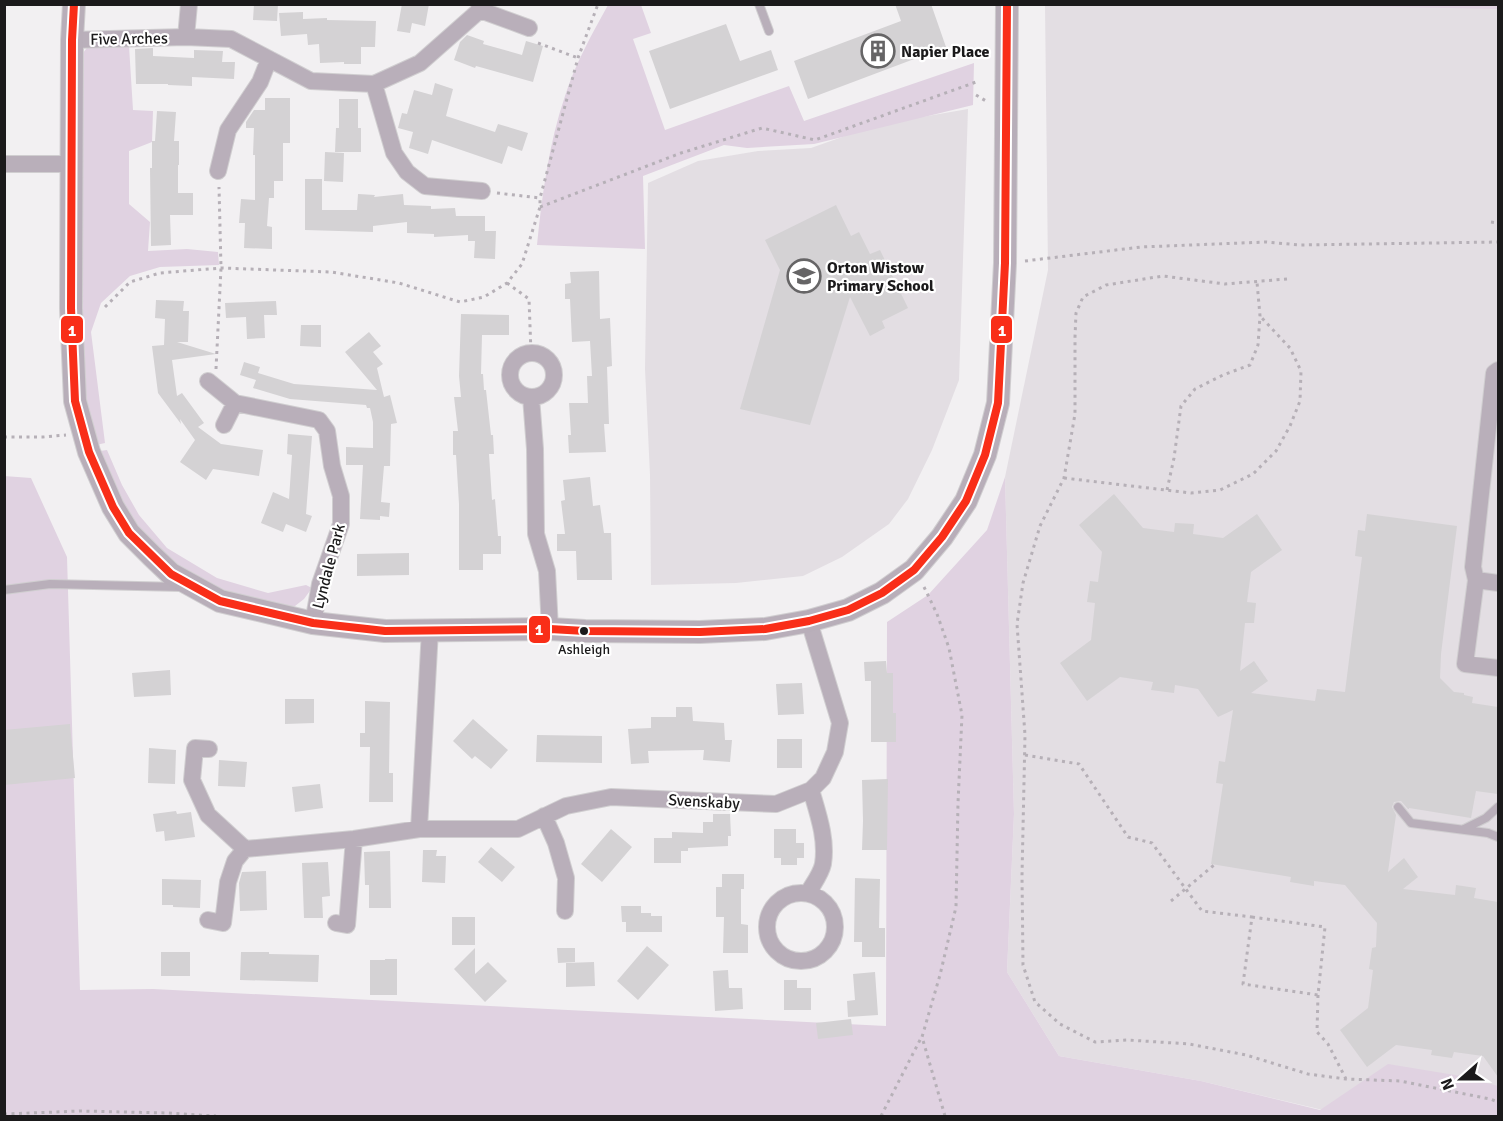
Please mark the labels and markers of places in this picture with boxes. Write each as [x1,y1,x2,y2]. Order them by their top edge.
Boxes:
building icon: Napier Place [860,33,896,69]
place label: Napier Place [901,42,990,62]
school or university icon: Orton Wistow Primary School [786,258,822,294]
place label: Orton Wistow Primary School [827,258,934,296]
marker: Ashleigh [578,625,590,637]
place label: Ashleigh [558,641,610,658]

